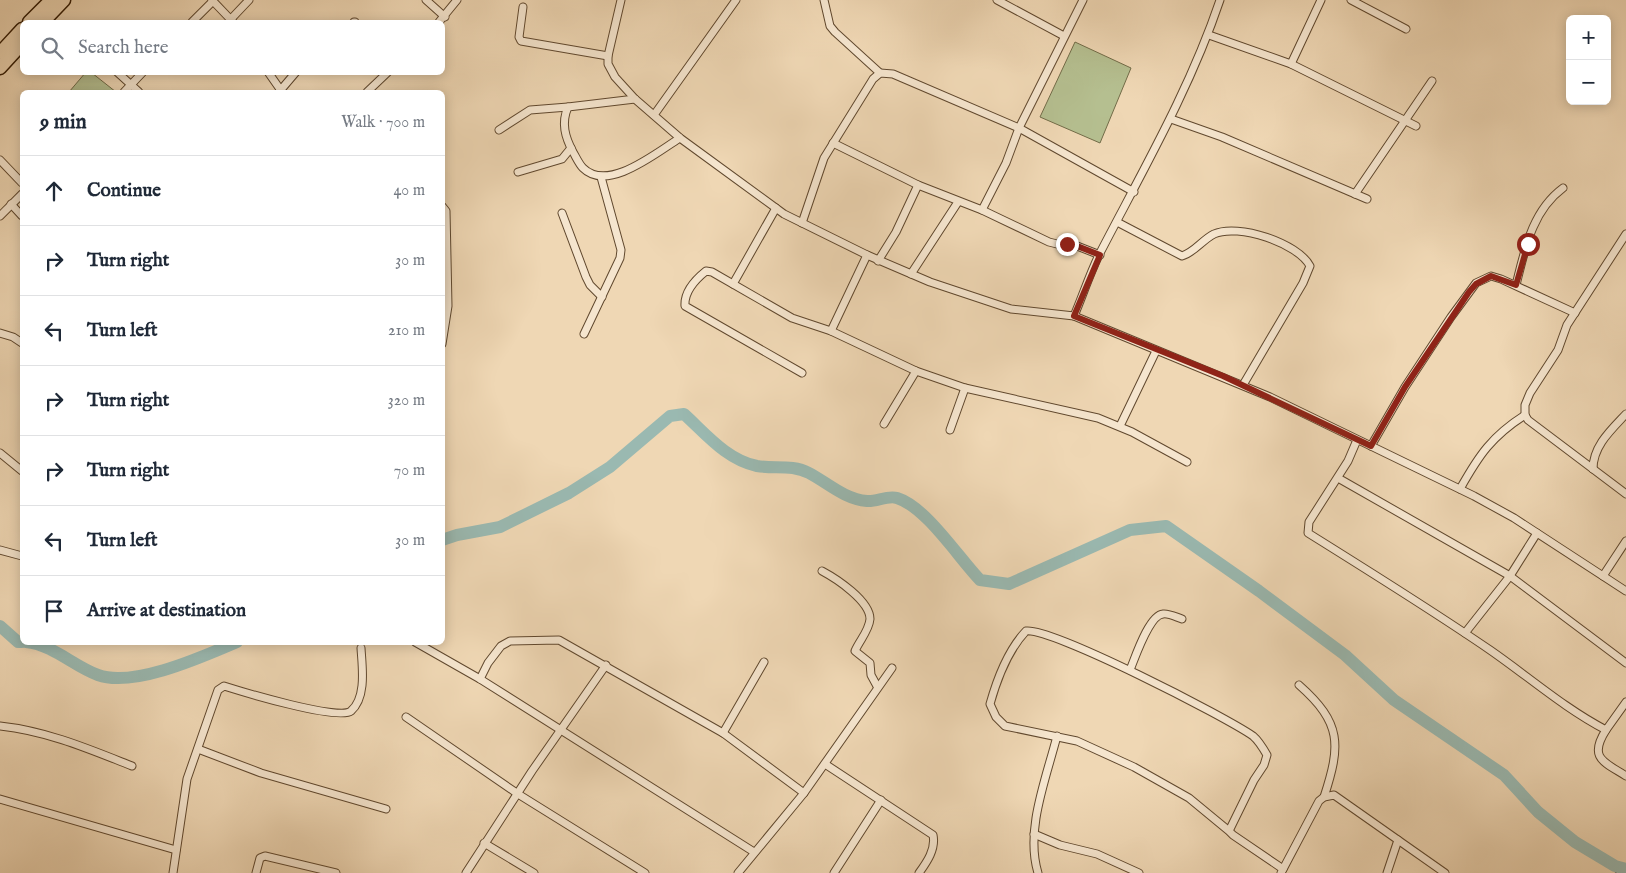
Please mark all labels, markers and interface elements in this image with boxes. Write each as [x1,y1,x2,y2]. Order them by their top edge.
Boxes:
map controls [1566,15,1611,105]
button: + [1566,15,1611,60]
search box [20,20,445,75]
icon: search [38,34,66,62]
text: Search here [78,36,169,60]
button: − [1566,60,1611,105]
text: 9 min [40,109,87,136]
text: Walk · 700 m [341,113,425,133]
icon: ahead [40,177,68,205]
text: Continue [87,179,161,203]
text: 40 m [393,181,425,201]
route end [1056,233,1079,256]
route start [1517,233,1540,256]
icon: right [40,247,68,275]
text: Turn right [87,249,169,273]
text: 30 m [395,251,425,271]
icon: left [40,317,68,345]
text: Turn left [87,319,158,343]
text: 210 m [388,321,425,341]
icon: right [40,387,68,415]
text: Turn right [87,389,169,413]
text: 320 m [388,391,425,411]
icon: right [40,457,68,485]
text: Turn right [87,459,169,483]
text: 70 m [394,461,425,481]
icon: left [40,527,68,555]
text: Turn left [87,529,158,553]
text: 30 m [395,531,425,551]
icon: arrive [40,597,68,625]
text: Arrive at destination [87,599,246,623]

